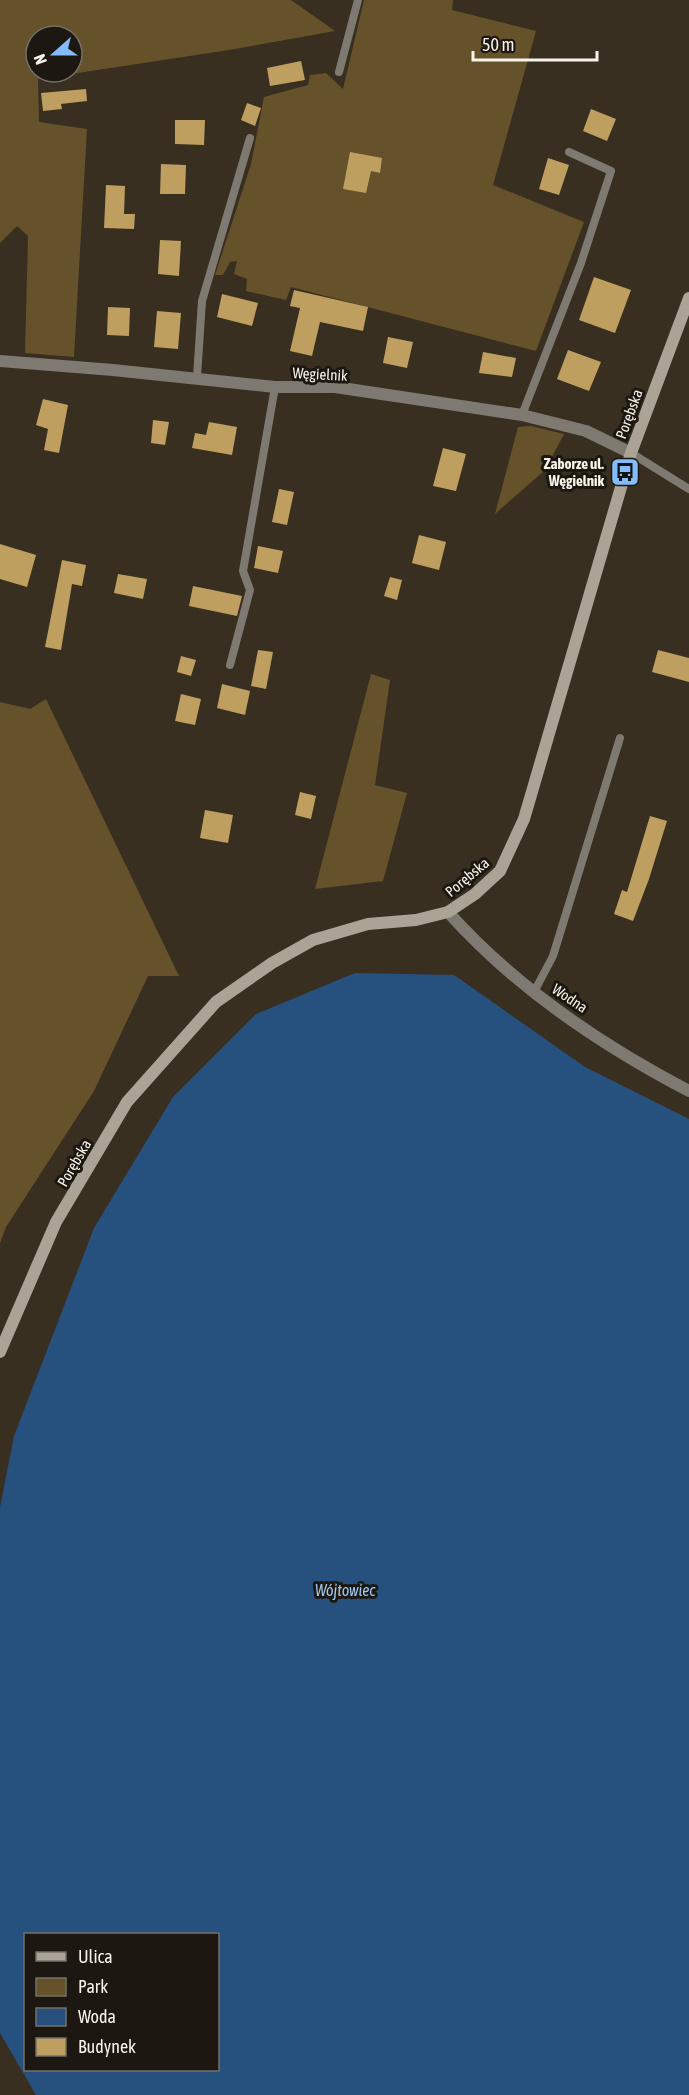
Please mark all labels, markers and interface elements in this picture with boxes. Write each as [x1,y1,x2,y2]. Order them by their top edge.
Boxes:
north arrow [24,24,84,84]
scale bar [473,24,598,62]
text: 50 m [482,34,514,55]
text: N [30,52,50,67]
street label: Węgielnik [292,364,348,384]
street label: Porębska [612,387,646,441]
place label: Zaborze ul. Węgielnik [544,455,604,489]
bus stop icon: Zaborze ul. Węgielnik [609,456,641,488]
street label: Porębska [442,854,492,900]
street label: Wodna [549,980,591,1016]
street label: Porębska [54,1136,94,1190]
water label: Wójtowiec [315,1581,376,1600]
legend [24,1933,219,2071]
text: Ulica [78,1946,113,1967]
text: Park [78,1976,108,1997]
text: Woda [78,2006,116,2027]
text: Budynek [78,2036,136,2057]

